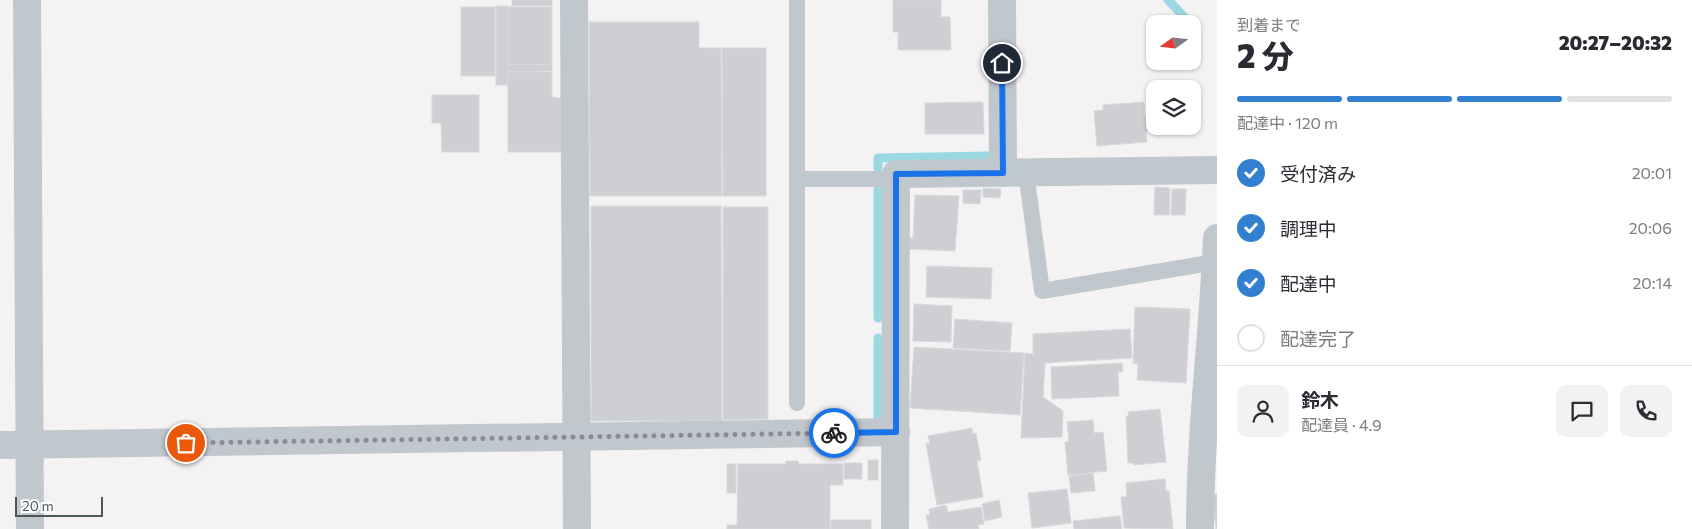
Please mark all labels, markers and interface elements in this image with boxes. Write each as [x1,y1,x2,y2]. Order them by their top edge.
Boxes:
north arrow [1146,15,1201,70]
map controls [1146,15,1201,135]
text: 到着まで [1237,15,1301,34]
text: 20:27–20:32 [1559,31,1672,54]
text: 2 分 [1237,35,1294,75]
pin [981,42,1023,84]
icon: home [988,49,1016,77]
button: layers [1146,80,1201,135]
text: 配達中 · 120 m [1237,113,1338,132]
icon: check [1237,159,1265,187]
text: 受付済み [1280,162,1356,185]
text: 20:01 [1632,163,1672,182]
icon: check [1237,214,1265,242]
text: 調理中 [1280,217,1337,240]
text: 20:06 [1629,218,1672,237]
icon: check [1237,269,1265,297]
text: 配達中 [1280,272,1337,295]
text: 20:14 [1633,273,1672,292]
text: 配達完了 [1280,327,1356,350]
button: person [1237,385,1289,437]
button: chat [1556,385,1608,437]
button: phone [1620,385,1672,437]
text: 鈴木 [1301,388,1339,411]
courier [809,408,859,458]
text: 配達員 · 4.9 [1301,415,1382,434]
icon: bike [820,419,848,447]
pin [165,422,207,464]
icon: bag [172,429,200,457]
scale bar [15,494,102,517]
text: 20 m [22,497,54,514]

